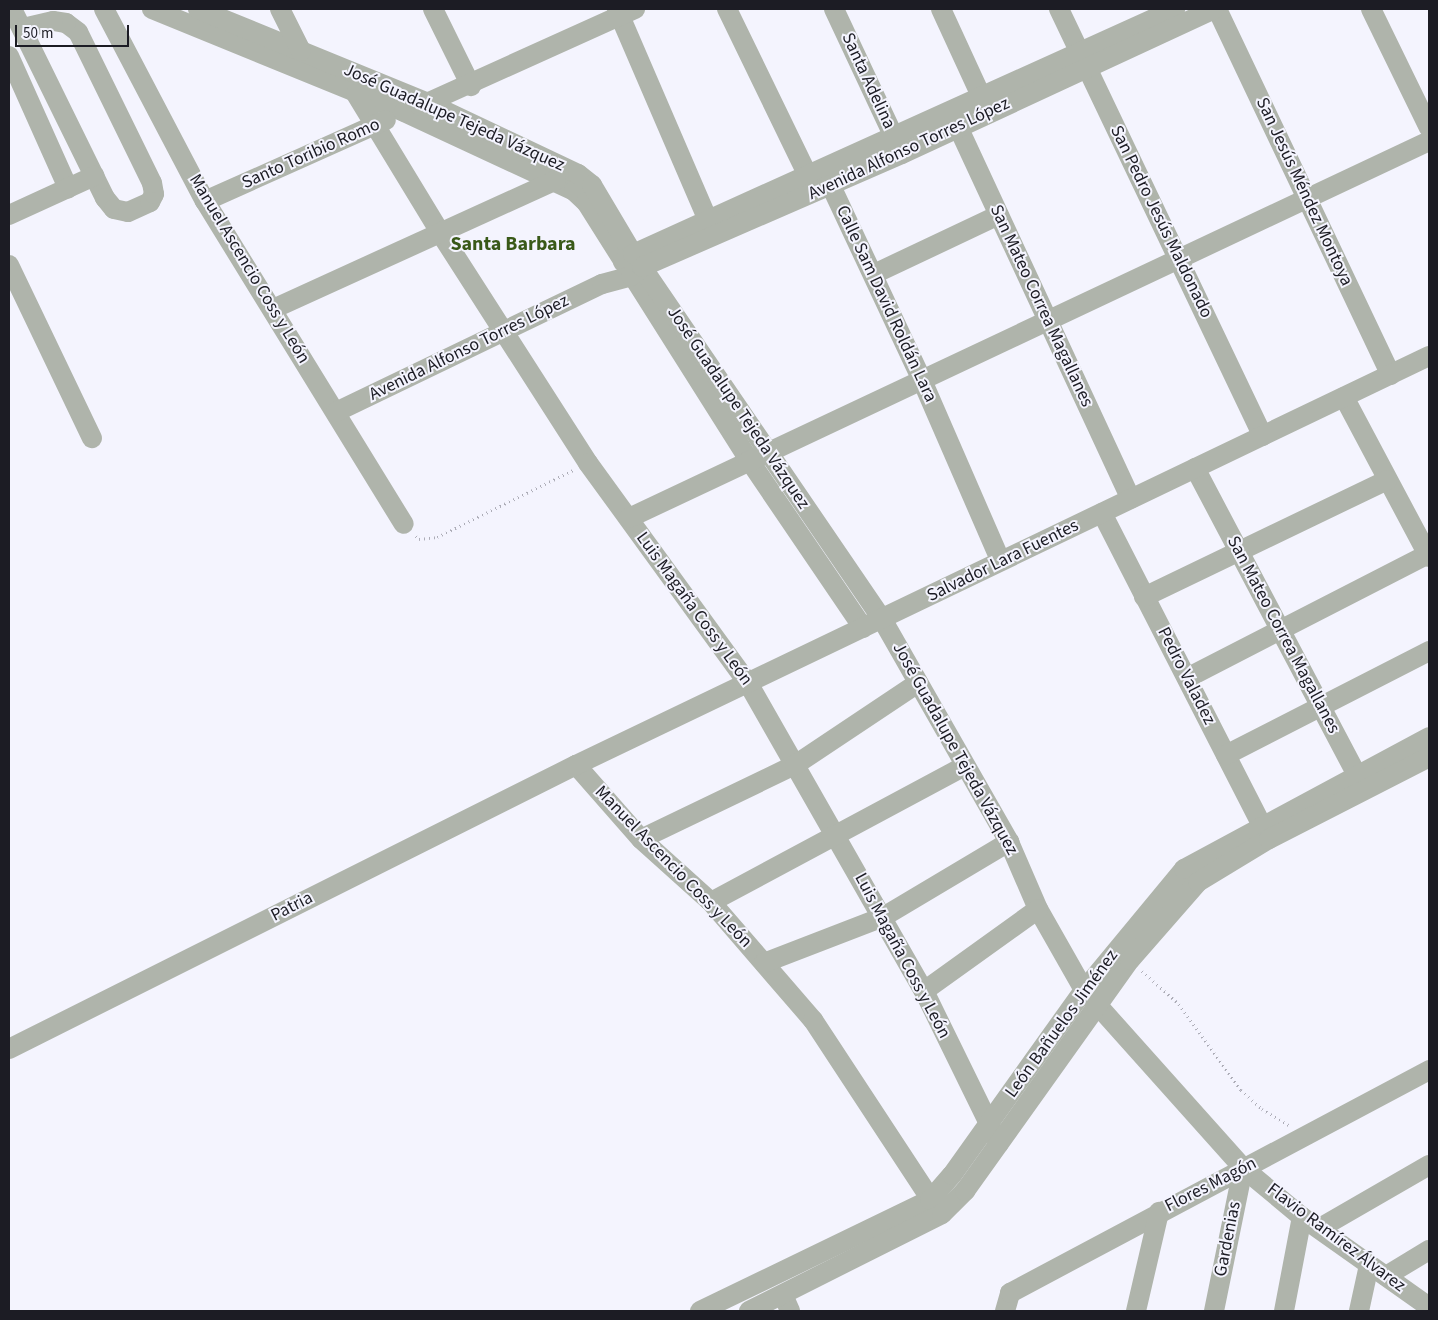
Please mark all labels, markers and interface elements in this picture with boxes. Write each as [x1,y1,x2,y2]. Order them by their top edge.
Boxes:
scale bar [18,15,131,47]
text: 50 m [23,23,53,44]
street label: Santa Adelina [836,30,900,132]
street label: José Guadalupe Tejeda Vázquez [340,59,568,177]
street label: Avenida Alfonso Torres López [805,93,1013,205]
street label: San Jesús Méndez Montoya [1251,94,1357,290]
street label: Santo Toribio Romo [239,114,383,194]
street label: San Pedro Jesús Maldonado [1105,122,1217,322]
street label: Manuel Ascencio Coss y León [184,170,314,368]
street label: Calle Sam David Roldán Lara [831,202,941,406]
street label: San Mateo Correa Magallanes [985,202,1097,410]
district label: Santa Barbara [450,232,576,256]
street label: Avenida Alfonso Torres López [366,290,572,406]
street label: José Guadalupe Tejeda Vázquez [662,303,814,513]
street label: Salvador Lara Fuentes [924,515,1082,607]
street label: Luis Magaña Coss y León [631,528,757,690]
street label: San Mateo Correa Magallanes [1222,533,1344,737]
street label: Pedro Valadez [1152,624,1220,728]
street label: José Guadalupe Tejeda Vázquez [887,639,1023,859]
street label: Manuel Ascencio Coss y León [590,781,756,953]
street label: Luis Magaña Coss y León [849,870,955,1042]
street label: Patria [267,887,317,927]
street label: León Bañuelos Jiménez [1001,946,1123,1102]
street label: Flores Magón [1162,1153,1260,1217]
street label: Flavio Ramírez Álvarez [1263,1179,1409,1297]
street label: Gardenias [1210,1200,1246,1278]

